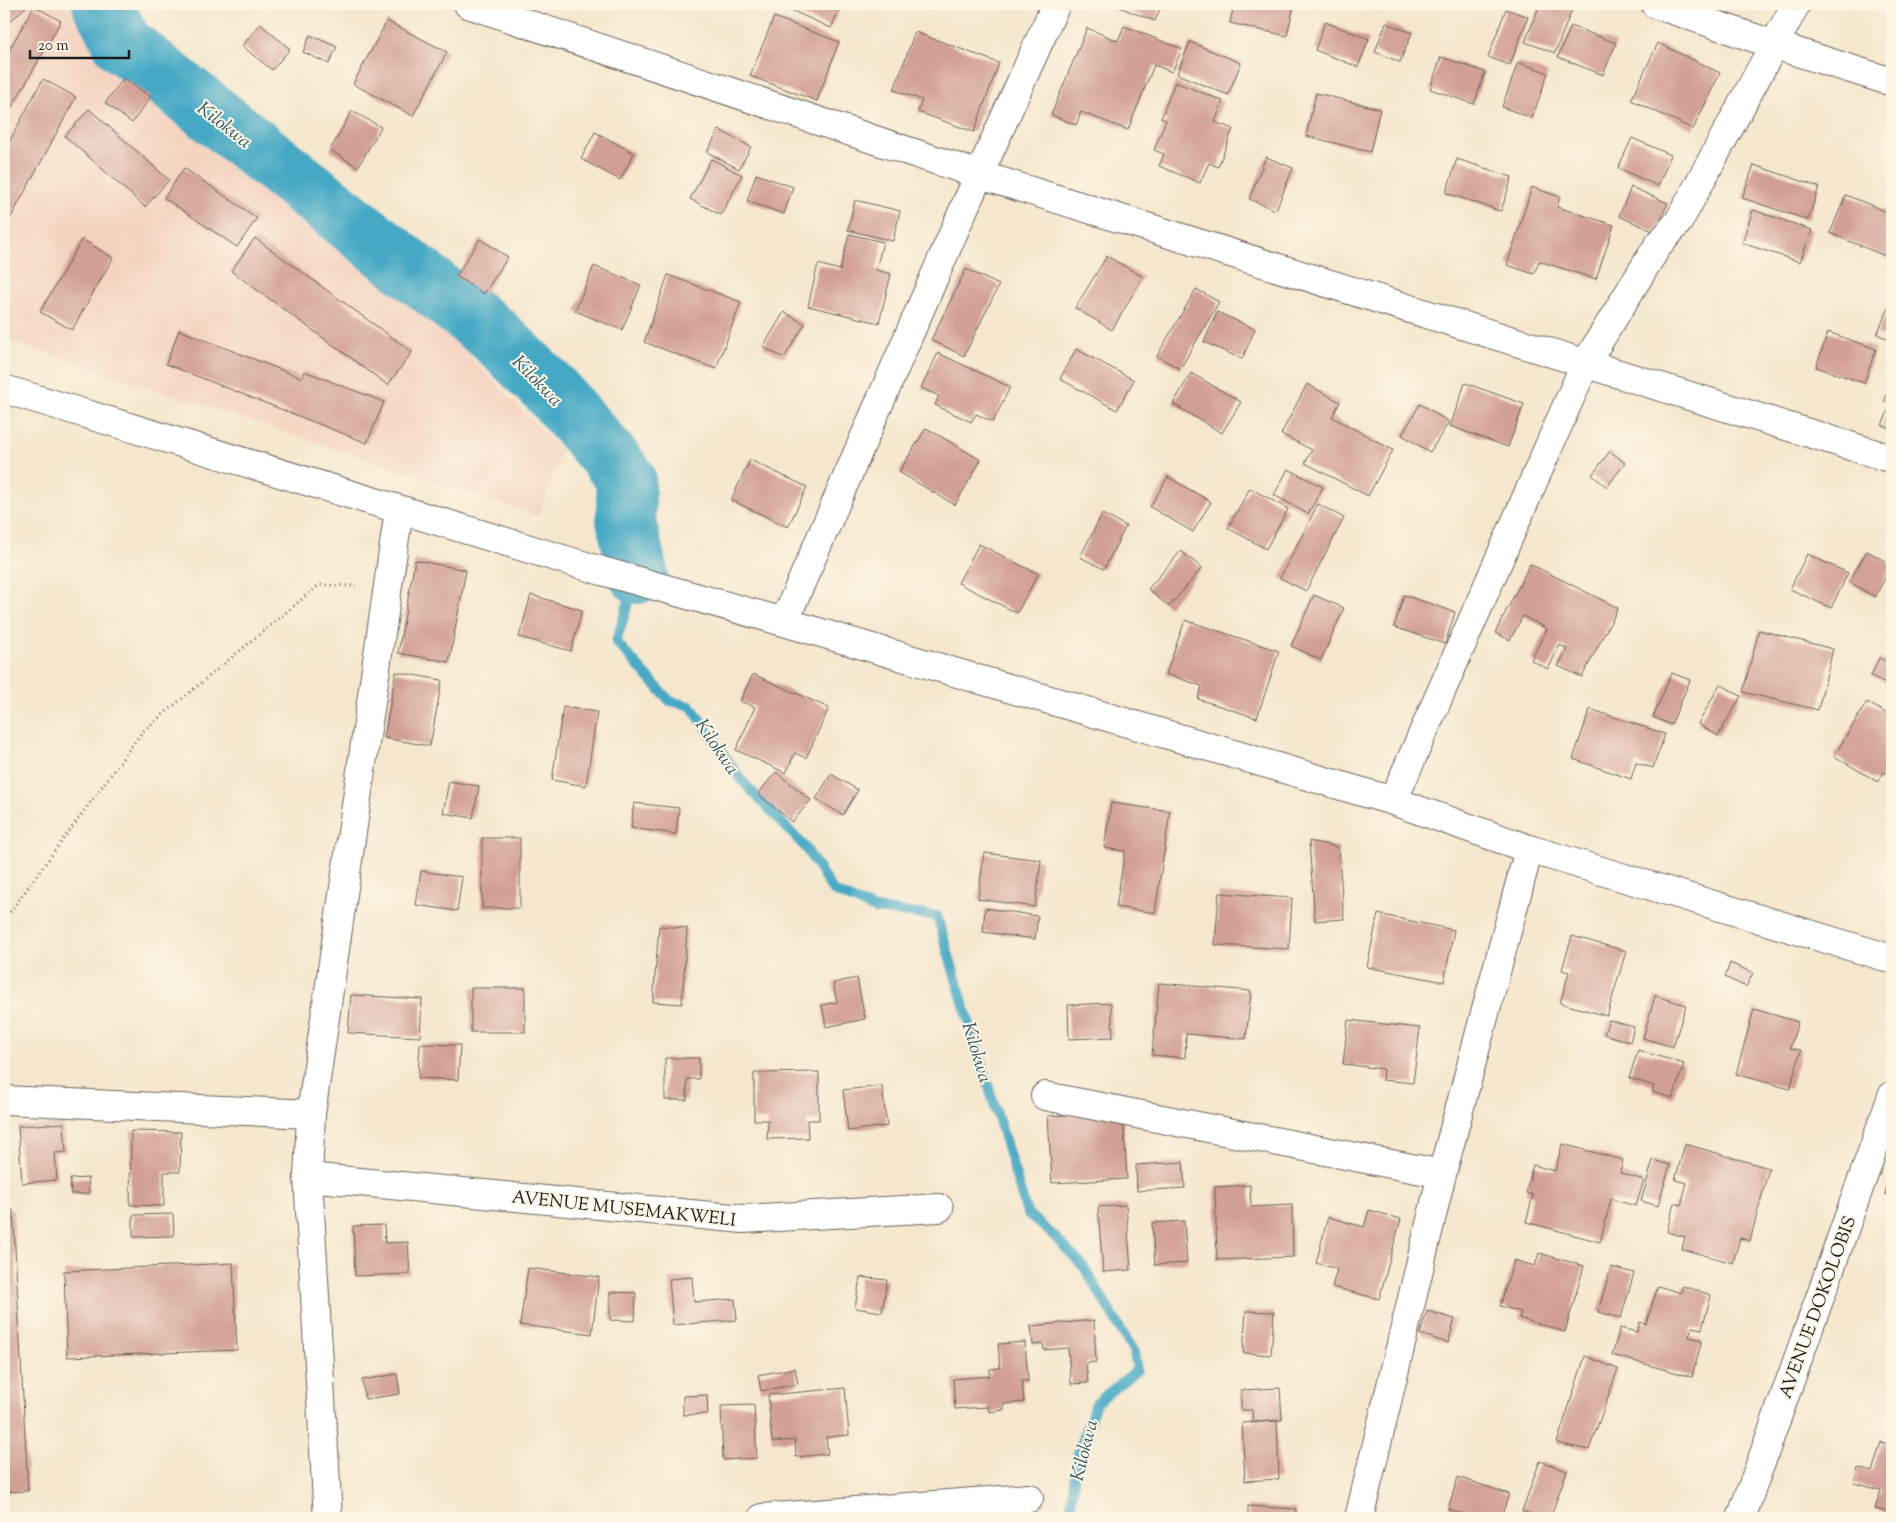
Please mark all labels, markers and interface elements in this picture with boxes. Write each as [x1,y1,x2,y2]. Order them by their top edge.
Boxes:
scale bar [30,28,129,60]
text: 20 m [38,36,69,57]
water label: Kilokwa [191,96,256,156]
water label: Kilokwa [505,350,568,414]
water label: Kilokwa [687,714,745,781]
water label: Kilokwa [954,1019,998,1087]
street label: AVENUE MUSEMAKWELI [510,1185,737,1235]
street label: AVENUE DOKOLOBIS [1774,1213,1864,1403]
water label: Kilokwa [1065,1417,1106,1484]

